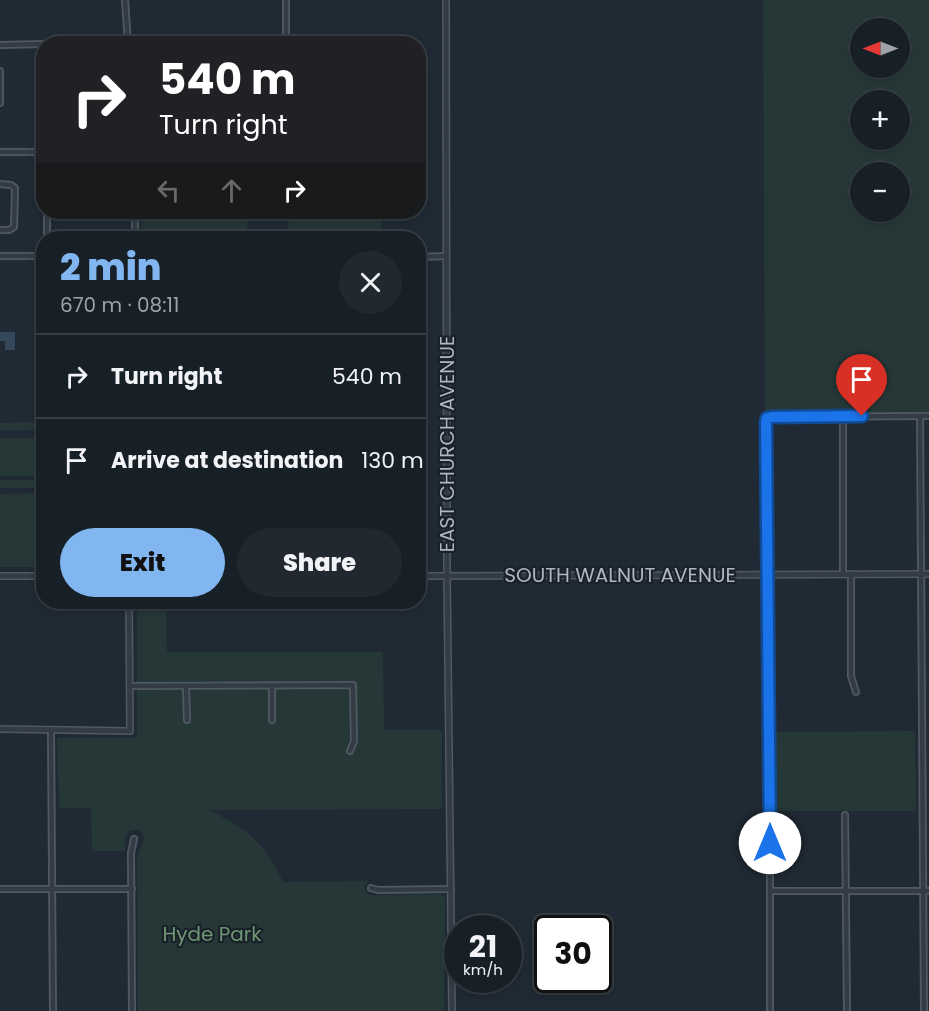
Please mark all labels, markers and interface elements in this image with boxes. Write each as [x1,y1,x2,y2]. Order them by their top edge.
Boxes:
north arrow [850,18,910,78]
map controls [850,18,910,222]
text: 540 m [159,50,296,109]
icon: right [60,60,138,138]
button: + [850,90,910,150]
text: Turn right [159,106,288,143]
button: − [850,162,910,222]
icon: left [152,174,185,207]
icon: ahead [215,174,248,207]
icon: right [278,174,311,207]
text: 2 min [60,242,162,293]
button: close [339,251,402,314]
text: 670 m · 08:11 [60,291,179,319]
street label: EAST CHURCH AVENUE [433,336,461,552]
pin [836,354,887,416]
icon: right [60,360,93,393]
text: Turn right [111,361,222,392]
text: 540 m [332,361,402,392]
icon: arrive [845,363,878,396]
icon: arrive [60,444,93,477]
text: Arrive at destination [111,445,343,476]
text: 130 m [361,445,424,476]
button: Exit [60,528,225,597]
button: Share [237,528,402,597]
street label: SOUTH WALNUT AVENUE [504,561,736,589]
position arrow [738,811,802,875]
speed limit sign: 30 [534,915,612,993]
park label: Hyde Park [162,920,262,948]
text: 21 [469,925,497,968]
text: km/h [463,959,503,980]

